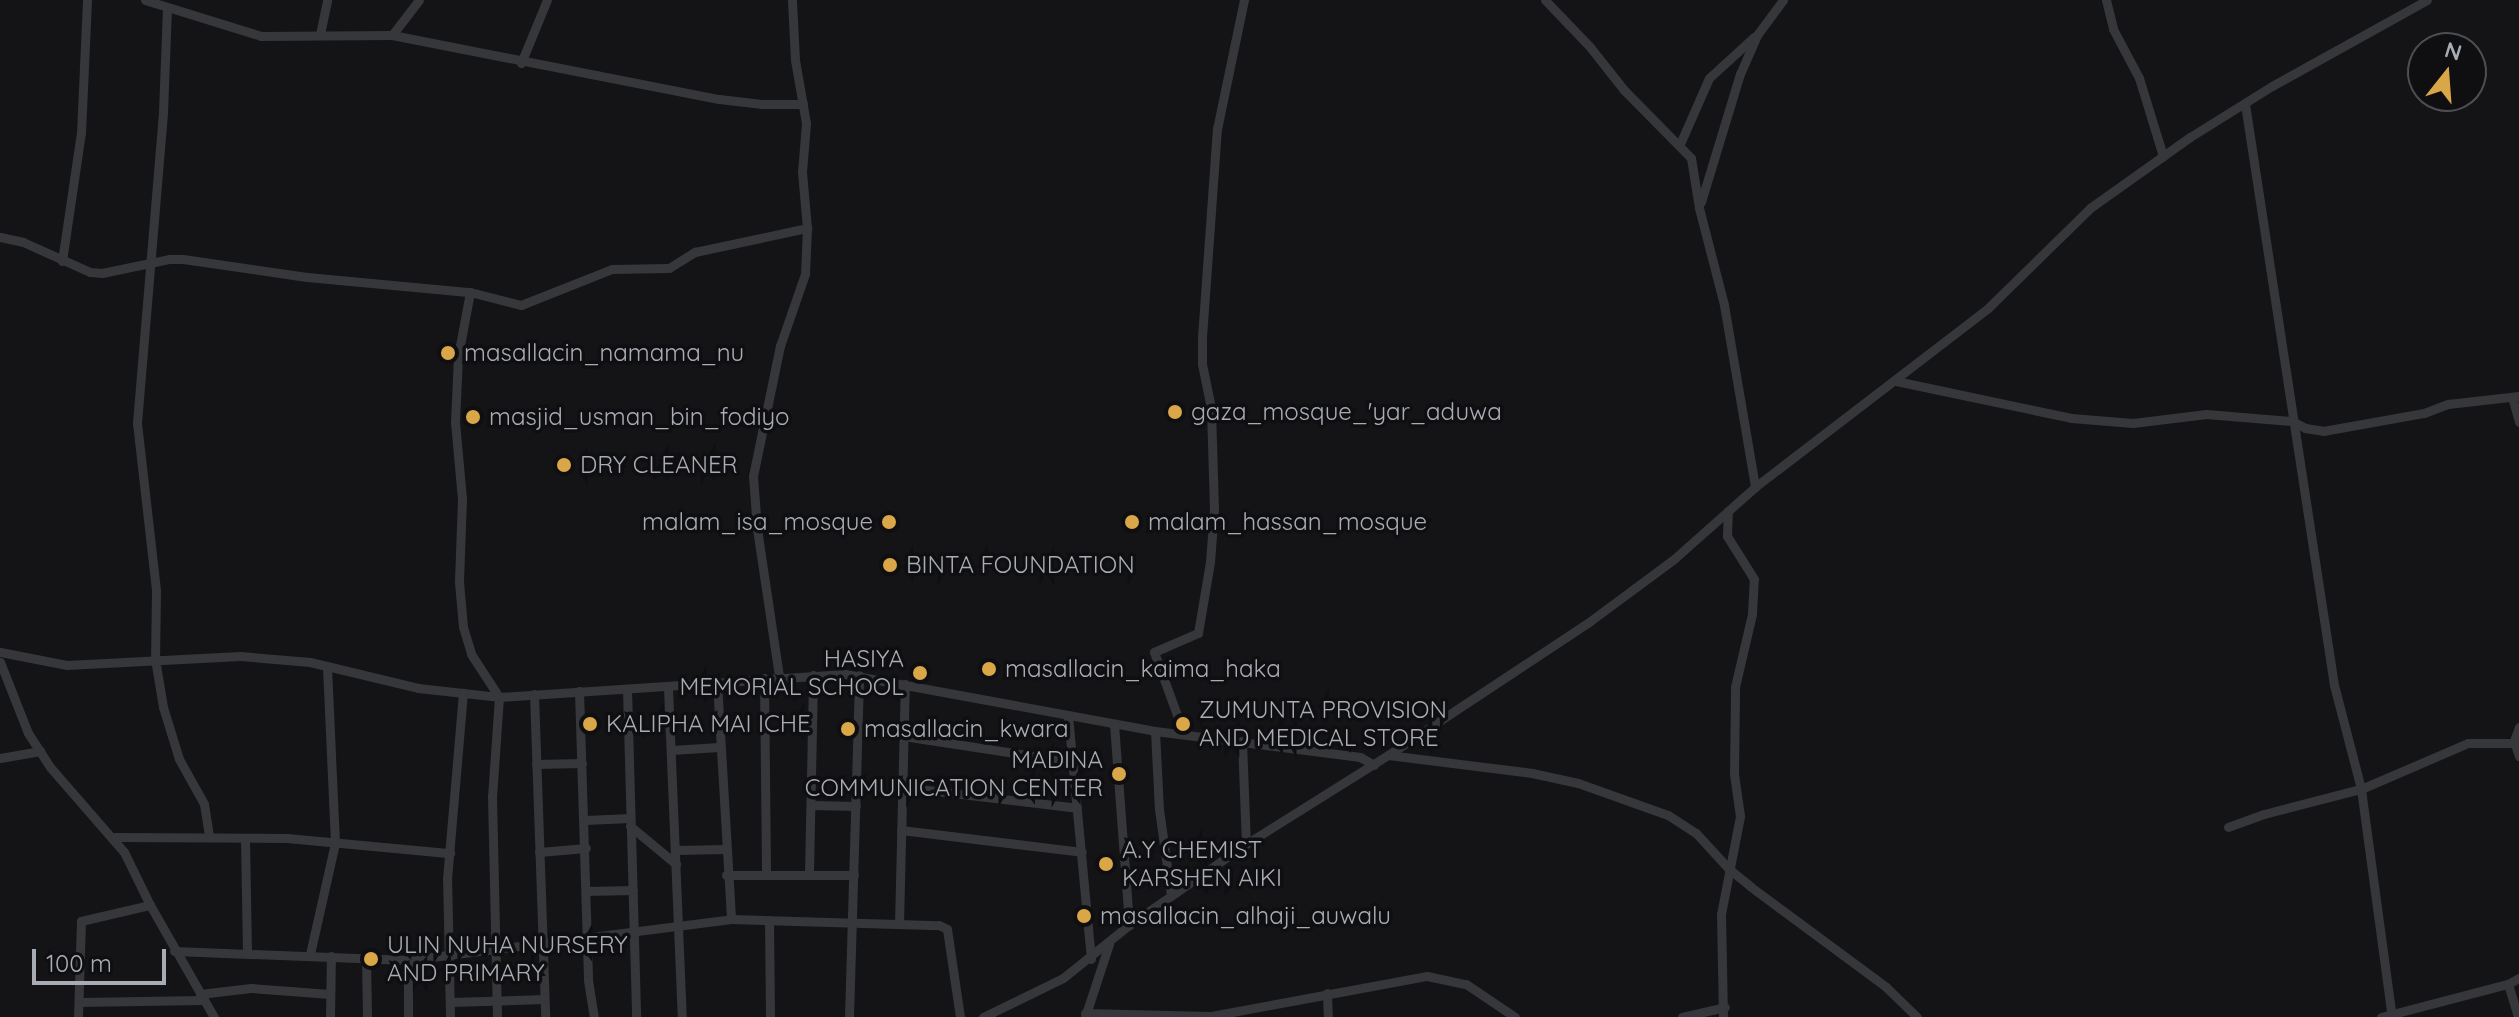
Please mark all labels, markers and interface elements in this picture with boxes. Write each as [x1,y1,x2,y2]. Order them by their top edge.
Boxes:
north arrow [2407,32,2487,112]
text: N [2442,35,2465,67]
place label: masallacin_namama_nu [464,339,744,367]
marker: masallacin_namama_nu [439,344,457,362]
place label: gaza_mosque_'yar_aduwa [1191,398,1502,426]
place label: masjid_usman_bin_fodiyo [489,403,790,431]
marker: gaza_mosque_'yar_aduwa [1166,403,1184,421]
marker: masjid_usman_bin_fodiyo [464,408,482,426]
place label: DRY CLEANER [580,451,738,479]
marker: DRY CLEANER [555,456,573,474]
place label: malam_isa_mosque [642,508,873,536]
place label: malam_hassan_mosque [1148,508,1427,536]
marker: malam_isa_mosque [880,513,898,531]
marker: malam_hassan_mosque [1123,513,1141,531]
place label: BINTA FOUNDATION [906,551,1135,579]
marker: BINTA FOUNDATION [881,556,899,574]
place label: HASIYA MEMORIAL SCHOOL [679,645,904,701]
place label: masallacin_kaima_haka [1005,655,1281,683]
marker: masallacin_kaima_haka [980,660,998,678]
marker: HASIYA MEMORIAL SCHOOL [911,664,929,682]
place label: ZUMUNTA PROVISION AND MEDICAL STORE [1199,696,1447,752]
place label: KALIPHA MAI ICHE [606,710,811,738]
marker: KALIPHA MAI ICHE [581,715,599,733]
place label: masallacin_kwara [864,715,1068,743]
marker: ZUMUNTA PROVISION AND MEDICAL STORE [1174,715,1192,733]
marker: masallacin_kwara [839,720,857,738]
place label: MADINA COMMUNICATION CENTER [805,746,1103,802]
marker: MADINA COMMUNICATION CENTER [1110,765,1128,783]
place label: A.Y CHEMIST KARSHEN AIKI [1122,836,1282,892]
marker: A.Y CHEMIST KARSHEN AIKI [1097,855,1115,873]
place label: masallacin_alhaji_auwalu [1100,902,1391,930]
marker: masallacin_alhaji_auwalu [1075,907,1093,925]
place label: ULIN NUHA NURSERY AND PRIMARY [387,931,628,987]
scale bar [36,933,170,983]
text: 100 m [46,948,112,978]
marker: ULIN NUHA NURSERY AND PRIMARY [362,950,380,968]

